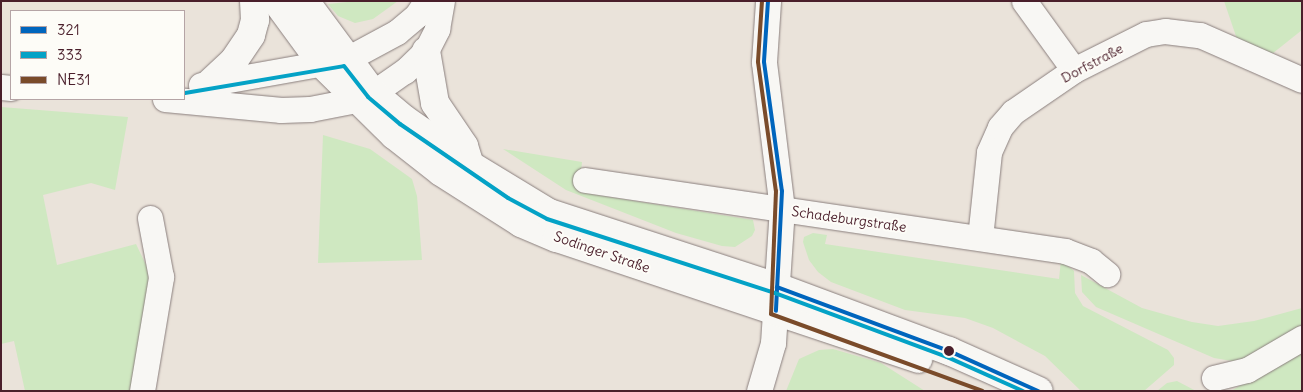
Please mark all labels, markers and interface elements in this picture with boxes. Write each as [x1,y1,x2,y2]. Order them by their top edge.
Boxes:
legend [10,10,185,100]
text: 321 [57,20,80,39]
street label: Dorfstraße [1058,40,1126,86]
text: 333 [57,45,83,64]
text: NE31 [57,70,91,89]
street label: Schadeburgstraße [791,203,907,235]
street label: Sodinger Straße [552,228,652,276]
unlabelled marker [944,346,954,356]

